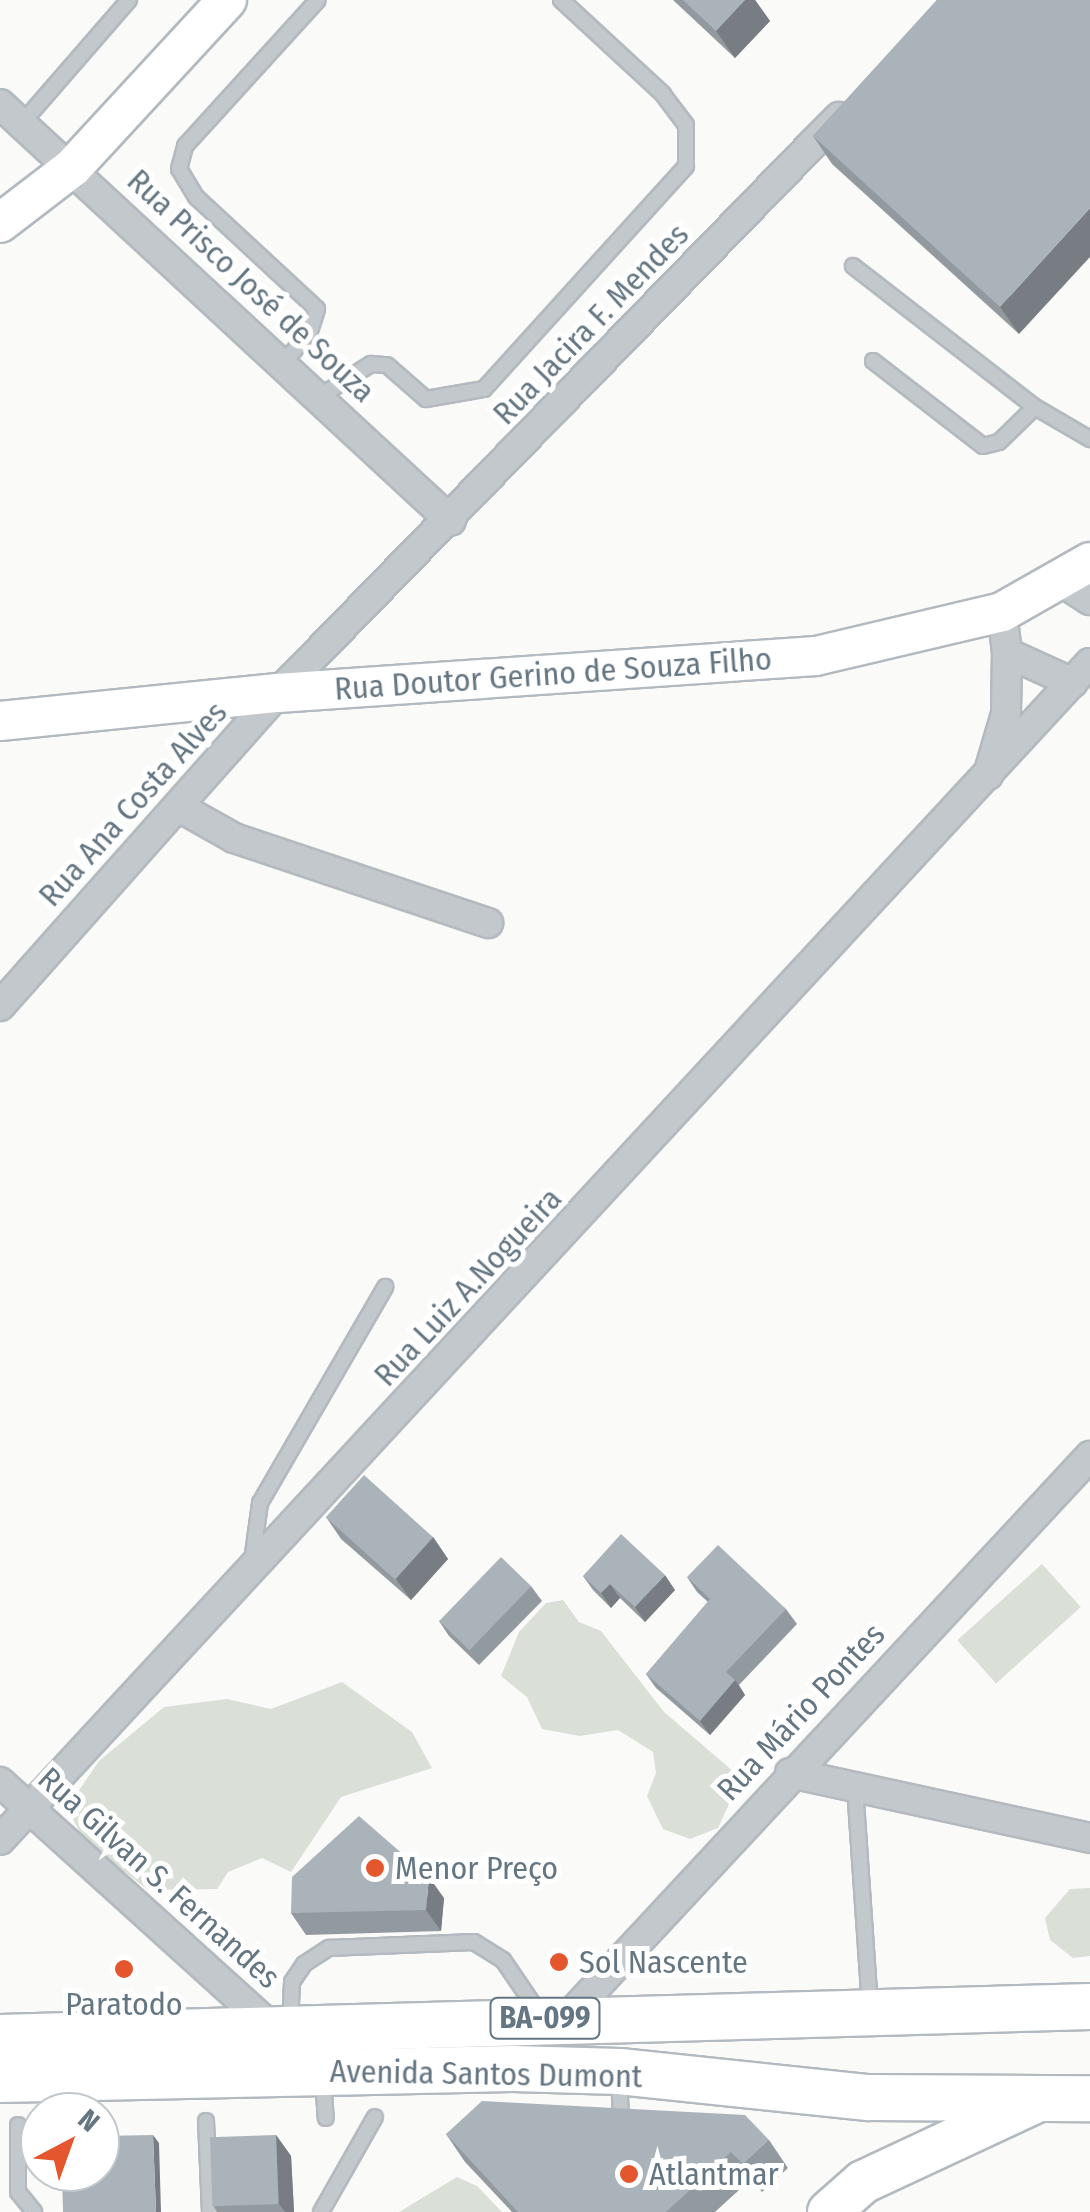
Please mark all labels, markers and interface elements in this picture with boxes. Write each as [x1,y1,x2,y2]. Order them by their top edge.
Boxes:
street label: Rua Prisco José de Souza [119,161,383,411]
street label: Rua Jacira F. Mendes [485,215,697,433]
street label: Rua Doutor Gerino de Souza Filho [333,640,773,708]
street label: Rua Ana Costa Alves [31,694,235,914]
street label: Rua Luiz A.Nogueira [366,1180,570,1394]
street label: Rua Mário Pontes [709,1615,893,1809]
street label: Rua Gilvan S. Fernandes [30,1759,288,1997]
place label: Menor Preço [395,1849,558,1887]
marker: Menor Preço [364,1857,386,1879]
place label: Sol Nascente [579,1943,748,1981]
marker: Sol Nascente [548,1951,570,1973]
marker: Paratodo [113,1958,135,1980]
place label: Paratodo [65,1985,183,2023]
road number: BA-099 [488,1993,602,2043]
street label: Avenida Santos Dumont [329,2052,643,2096]
north arrow [20,2092,120,2192]
text: N [72,2103,106,2138]
place label: Atlantmar [649,2155,779,2193]
marker: Atlantmar [618,2163,640,2185]

